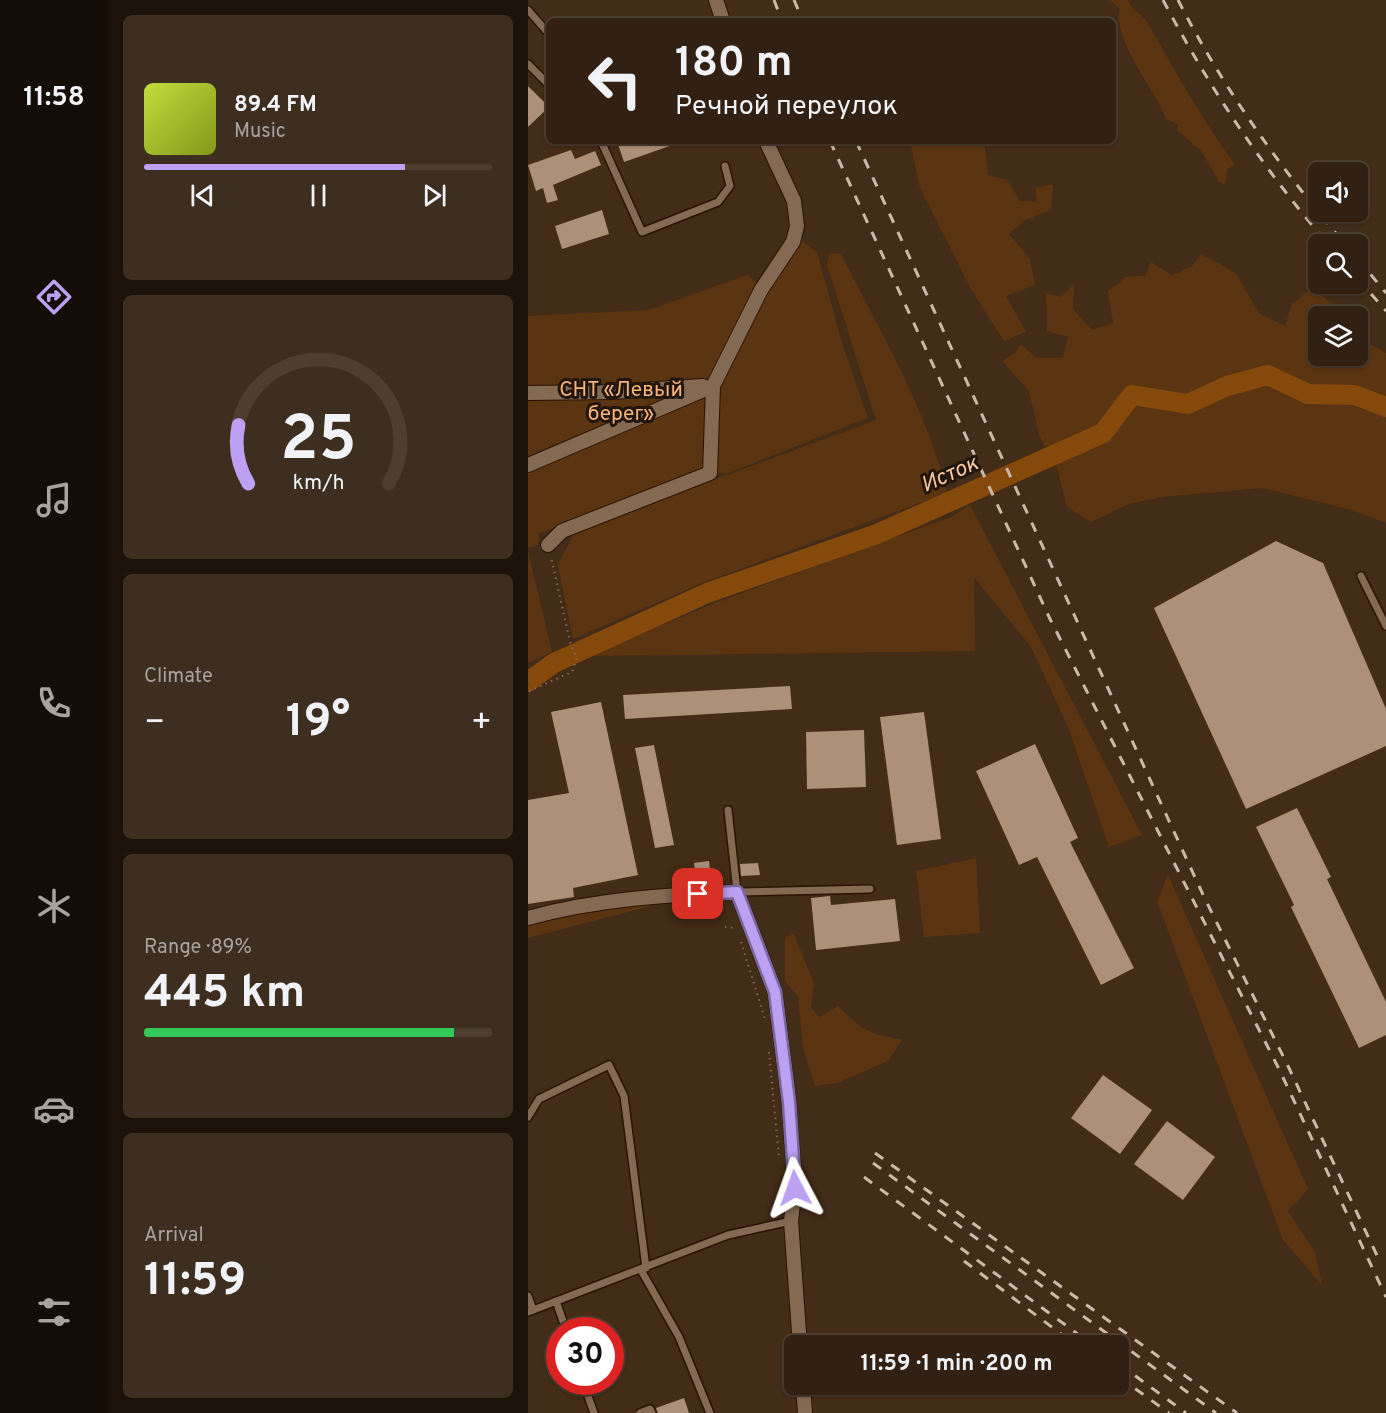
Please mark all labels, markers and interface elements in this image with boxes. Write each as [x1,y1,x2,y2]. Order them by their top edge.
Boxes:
text: 180 m [675,38,792,91]
icon: left [576,42,654,120]
text: 11:58 [23,81,85,115]
text: Речной переулок [675,90,898,124]
text: 89.4 FM [234,92,317,119]
text: Music [234,119,286,145]
map controls [1308,162,1368,366]
button: sound [1308,162,1368,222]
icon: previous [186,179,219,212]
icon: pause [302,179,335,212]
icon: next [418,179,451,212]
button: search [1308,234,1368,294]
icon: directions [33,276,75,318]
button: layers [1308,306,1368,366]
park label: СНТ «Левый берег» [559,377,683,428]
text: 25 [280,403,356,482]
water label: Исток [917,450,983,499]
text: km/h [292,470,344,497]
icon: music [33,479,75,521]
text: Climate [144,664,213,690]
icon: phone [33,682,75,724]
text: 19° [286,695,350,752]
text: − [144,703,165,745]
text: + [471,703,492,745]
pin [672,868,723,919]
icon: arrive [681,877,714,910]
icon: climate [33,885,75,927]
text: Range · 89% [144,935,252,961]
text: 445 km [144,966,305,1023]
icon: car [33,1088,75,1130]
position arrow [763,1156,827,1220]
text: Arrival [144,1223,204,1249]
text: 11:59 [144,1254,246,1311]
icon: filters [33,1291,75,1333]
speed limit sign: 30 [546,1317,624,1395]
text: 11:59 · 1 min · 200 m [861,1351,1052,1378]

